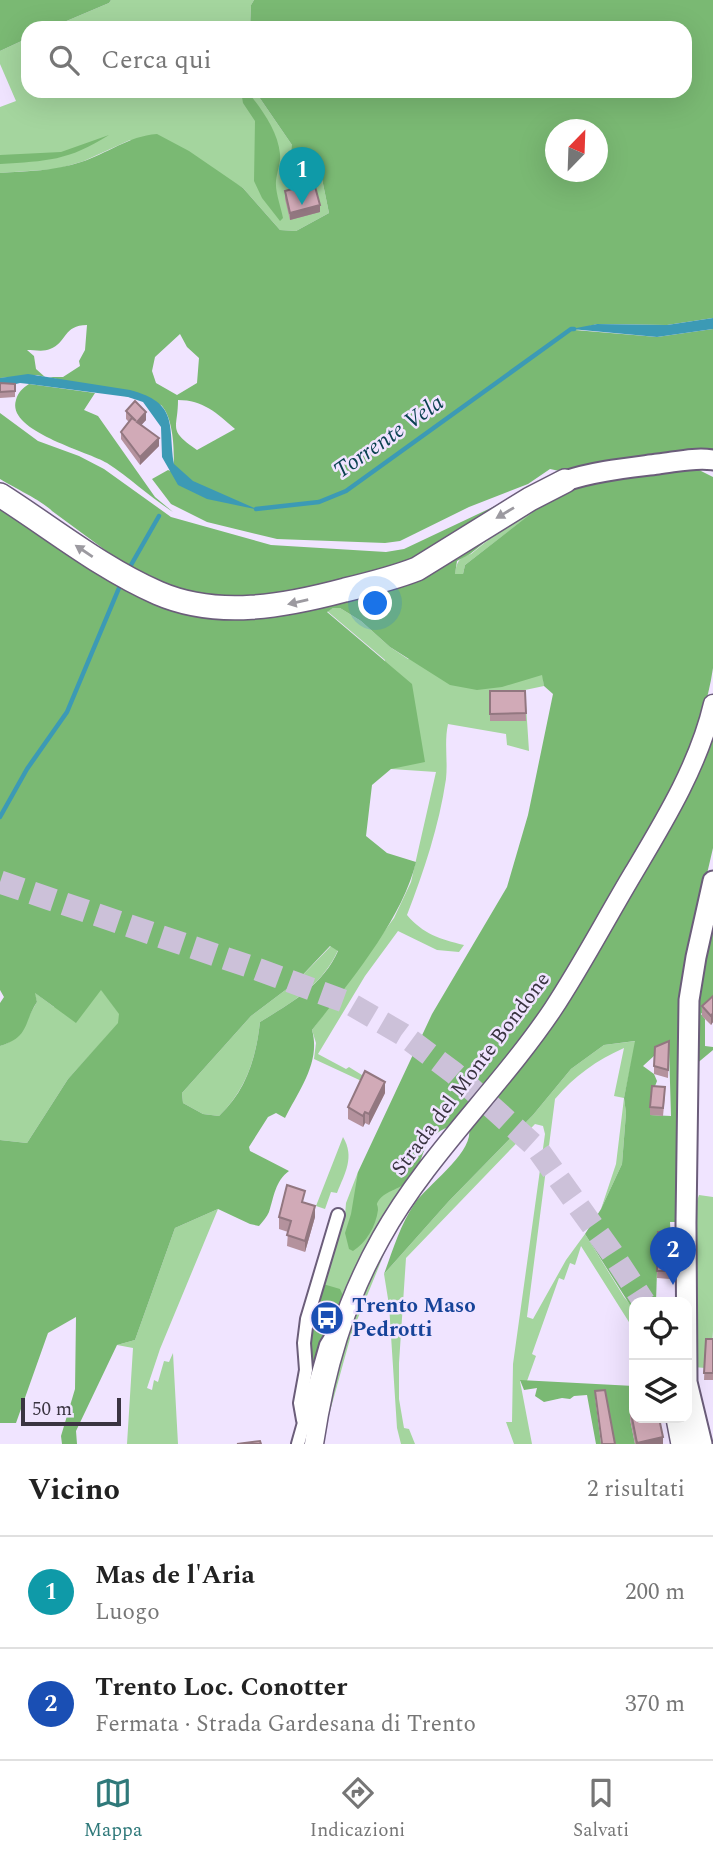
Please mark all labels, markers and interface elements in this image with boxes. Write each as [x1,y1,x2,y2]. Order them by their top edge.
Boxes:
search box [21,21,692,98]
text: Cerca qui [101,40,212,80]
icon: search [45,41,83,79]
north arrow [545,119,608,182]
pin: 1 [279,147,325,205]
water label: Torrente Vela [327,386,452,488]
one-way arrow [496,507,515,520]
one-way arrow [75,544,93,558]
your location [358,586,392,620]
one-way arrow [287,596,309,607]
street label: Strada del Monte Bondone [384,965,558,1183]
pin: 2 [650,1227,696,1285]
place label: Trento Maso Pedrotti [352,1290,476,1346]
map controls [629,1297,692,1423]
button: locate [629,1297,692,1360]
bus stop icon: Trento Maso Pedrotti [308,1299,346,1337]
button: layers [629,1360,692,1423]
scale bar [21,1395,121,1427]
text: 50 m [32,1395,72,1424]
text: Vicino [28,1467,120,1513]
text: 2 risultati [587,1472,685,1507]
text: Mas de l'Aria [95,1555,255,1595]
text: 1 [45,1575,57,1610]
text: 200 m [625,1575,685,1610]
text: Luogo [95,1595,160,1630]
text: Trento Loc. Conotter [95,1667,347,1707]
text: 2 [45,1687,57,1722]
text: 370 m [625,1687,685,1722]
text: Fermata · Strada Gardesana di Trento [95,1707,476,1742]
tab: Mappa [84,1774,142,1845]
tab: Indicazioni [310,1774,405,1845]
tab: Salvati [573,1774,629,1845]

